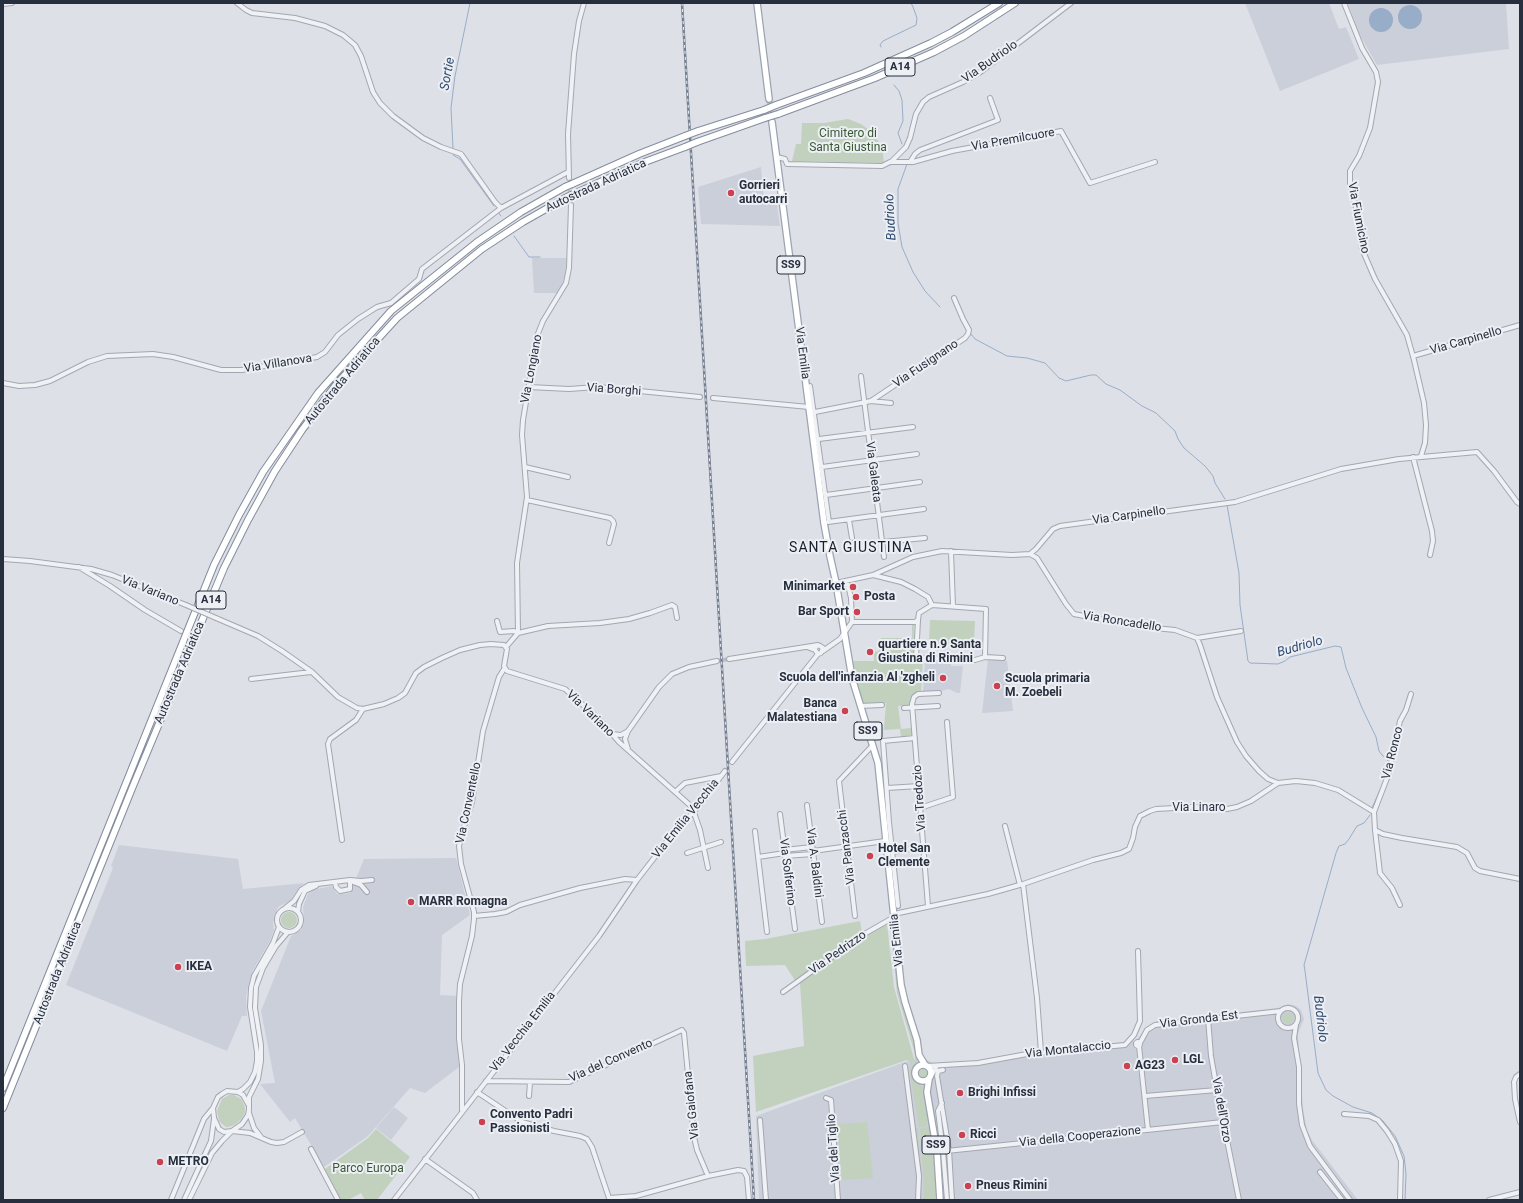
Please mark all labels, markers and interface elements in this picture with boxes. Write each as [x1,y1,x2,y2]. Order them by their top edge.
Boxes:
street label: Via Budriolo [959,38,1021,86]
water label: Sortie [437,56,459,92]
road number: A14 [885,58,915,76]
street label: Via Premilcuore [970,126,1056,154]
park label: Cimitero di Santa Giustina [809,127,887,155]
street label: Autostrada Adriatica [543,156,649,216]
place label: Gorrieri autocarri [739,179,787,207]
street label: Via Fiumicino [1344,181,1372,255]
marker: Gorrieri autocarri [726,188,736,198]
water label: Budriolo [882,193,900,241]
road number: SS9 [777,256,805,274]
street label: Via Carpinello [1429,324,1503,358]
street label: Via Emilia [792,326,812,380]
street label: Via Longiano [518,333,546,405]
street label: Autostrada Adriatica [302,334,384,428]
street label: Via Fusignano [891,337,961,391]
street label: Via Villanova [243,352,313,376]
street label: Via Borghi [586,381,642,399]
street label: Via Galeata [862,441,884,503]
street label: Via Carpinello [1091,504,1167,528]
district label: SANTA GIUSTINA [789,540,913,556]
street label: Via Variano [119,573,181,609]
place label: Minimarket [783,580,845,594]
marker: Minimarket [848,582,858,592]
place label: Posta [864,590,895,604]
road number: A14 [196,591,226,609]
marker: Posta [851,592,861,602]
place label: Bar Sport [798,605,849,619]
marker: Bar Sport [852,607,862,617]
street label: Via Roncadello [1082,609,1162,635]
street label: Autostrada Adriatica [152,620,208,726]
water label: Budriolo [1275,633,1325,661]
place label: quartiere n.9 Santa Giustina di Rimini [878,638,981,666]
marker: quartiere n.9 Santa Giustina di Rimini [865,647,875,657]
place label: Scuola dell'infanzia Al 'zgheli [779,671,935,685]
place label: Scuola primaria M. Zoebeli [1005,672,1090,700]
marker: Scuola dell'infanzia Al 'zgheli [938,673,948,683]
marker: Scuola primaria M. Zoebeli [992,681,1002,691]
street label: Via Variano [563,688,617,740]
place label: Banca Malatestiana [767,697,837,725]
marker: Banca Malatestiana [840,706,850,716]
road number: SS9 [854,722,882,740]
street label: Via Ronco [1379,725,1407,781]
street label: Via Conventello [453,761,485,845]
street label: Via Tredozio [911,764,929,832]
street label: Via Emilia Vecchia [650,776,722,862]
street label: Via Linaro [1172,801,1226,815]
street label: Via Panzacchi [835,809,859,885]
street label: Via A. Baldini [803,827,825,899]
street label: Via Solferino [776,837,798,907]
place label: Hotel San Clemente [878,842,930,870]
marker: Hotel San Clemente [865,851,875,861]
place label: MARR Romagna [419,895,507,909]
marker: MARR Romagna [406,897,416,907]
street label: Via Emilia [887,913,907,967]
street label: Autostrada Adriatica [31,920,85,1026]
street label: Via Pedrizzo [807,928,869,978]
place label: IKEA [186,960,212,974]
marker: IKEA [173,962,183,972]
street label: Via Vecchia Emilia [487,989,559,1075]
water label: Budriolo [1309,995,1331,1043]
street label: Via Gronda Est [1159,1008,1239,1032]
street label: Via del Convento [567,1036,655,1086]
street label: Via Montalaccio [1024,1038,1112,1062]
place label: LGL [1183,1053,1204,1067]
marker: LGL [1170,1055,1180,1065]
place label: AG23 [1135,1059,1165,1073]
marker: AG23 [1122,1061,1132,1071]
street label: Via Gaiofana [681,1070,703,1140]
street label: Via dell'Orzo [1208,1076,1234,1144]
place label: Brighi Infissi [968,1086,1036,1100]
marker: Brighi Infissi [955,1088,965,1098]
place label: Convento Padri Passionisti [490,1108,573,1136]
street label: Via del Tiglio [824,1113,844,1183]
marker: Convento Padri Passionisti [477,1117,487,1127]
street label: Via della Cooperazione [1018,1123,1142,1151]
place label: Ricci [970,1128,997,1142]
marker: Ricci [957,1130,967,1140]
road number: SS9 [922,1136,950,1154]
place label: METRO [168,1155,209,1169]
marker: METRO [155,1157,165,1167]
park label: Parco Europa [332,1162,404,1176]
place label: Pneus Rimini [976,1179,1047,1193]
marker: Pneus Rimini [963,1181,973,1191]

